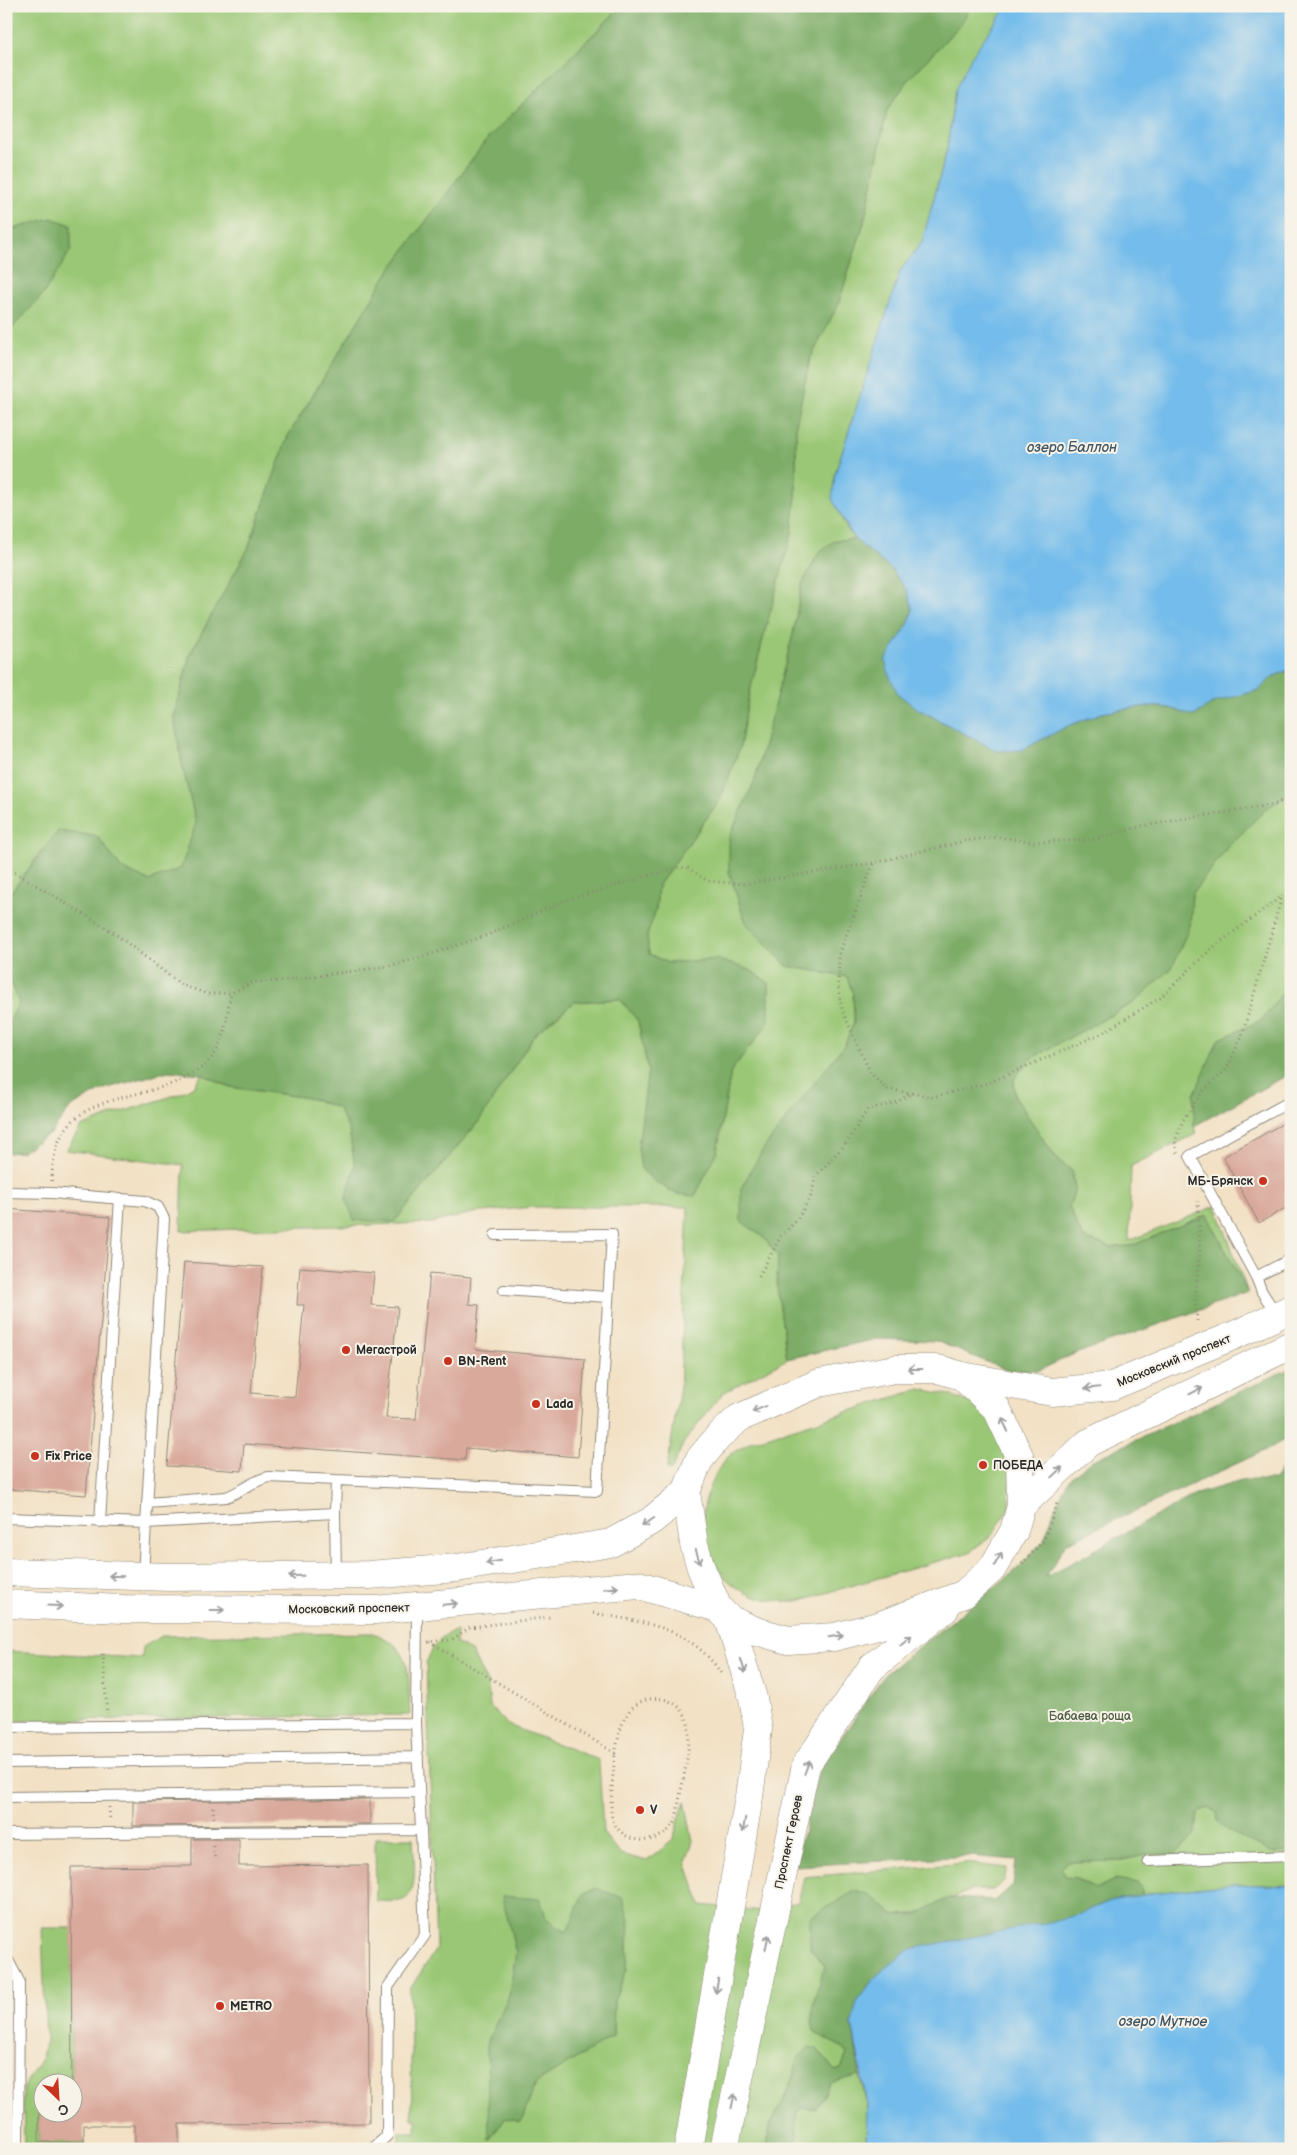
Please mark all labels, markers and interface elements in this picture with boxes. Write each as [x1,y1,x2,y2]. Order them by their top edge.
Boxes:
water label: озеро Баллон [1027,439,1117,456]
place label: МБ-Брянск [1188,1174,1254,1189]
marker: МБ-Брянск [1257,1175,1269,1187]
street label: Московский проспект [1115,1331,1233,1391]
place label: Мегастрой [356,1343,417,1358]
marker: Мегастрой [340,1344,352,1356]
place label: BN-Rent [458,1354,506,1369]
marker: BN-Rent [442,1355,454,1367]
one-way arrow [907,1364,923,1374]
one-way arrow [1084,1383,1100,1393]
one-way arrow [1188,1386,1203,1396]
place label: Lada [546,1397,574,1412]
marker: Lada [530,1398,542,1410]
one-way arrow [752,1405,767,1415]
one-way arrow [1000,1418,1009,1433]
place label: Fix Price [45,1449,92,1464]
marker: Fix Price [29,1450,41,1462]
place label: ПОБЕДА [993,1458,1043,1473]
marker: ПОБЕДА [977,1459,989,1471]
one-way arrow [1050,1466,1063,1478]
one-way arrow [642,1517,656,1527]
one-way arrow [694,1548,704,1564]
one-way arrow [993,1552,1003,1567]
one-way arrow [485,1557,501,1567]
one-way arrow [108,1571,124,1581]
one-way arrow [288,1571,304,1581]
one-way arrow [603,1583,619,1593]
one-way arrow [441,1599,457,1609]
street label: Московский проспект [288,1600,410,1618]
one-way arrow [47,1602,63,1611]
one-way arrow [209,1605,225,1615]
one-way arrow [828,1630,844,1640]
one-way arrow [899,1635,912,1646]
one-way arrow [738,1657,748,1673]
park label: Бабаева роща [1049,1709,1131,1724]
one-way arrow [803,1760,812,1775]
street label: Проспект Героев [772,1793,806,1891]
place label: V [650,1803,658,1818]
marker: V [634,1804,646,1816]
one-way arrow [738,1817,748,1833]
one-way arrow [763,1935,773,1951]
one-way arrow [711,1977,721,1993]
place label: METRO [230,1999,272,2014]
marker: METRO [214,2000,226,2012]
water label: озеро Мутное [1119,2013,1207,2030]
north arrow [32,2072,82,2122]
one-way arrow [728,2093,738,2109]
text: С [55,2100,71,2119]

